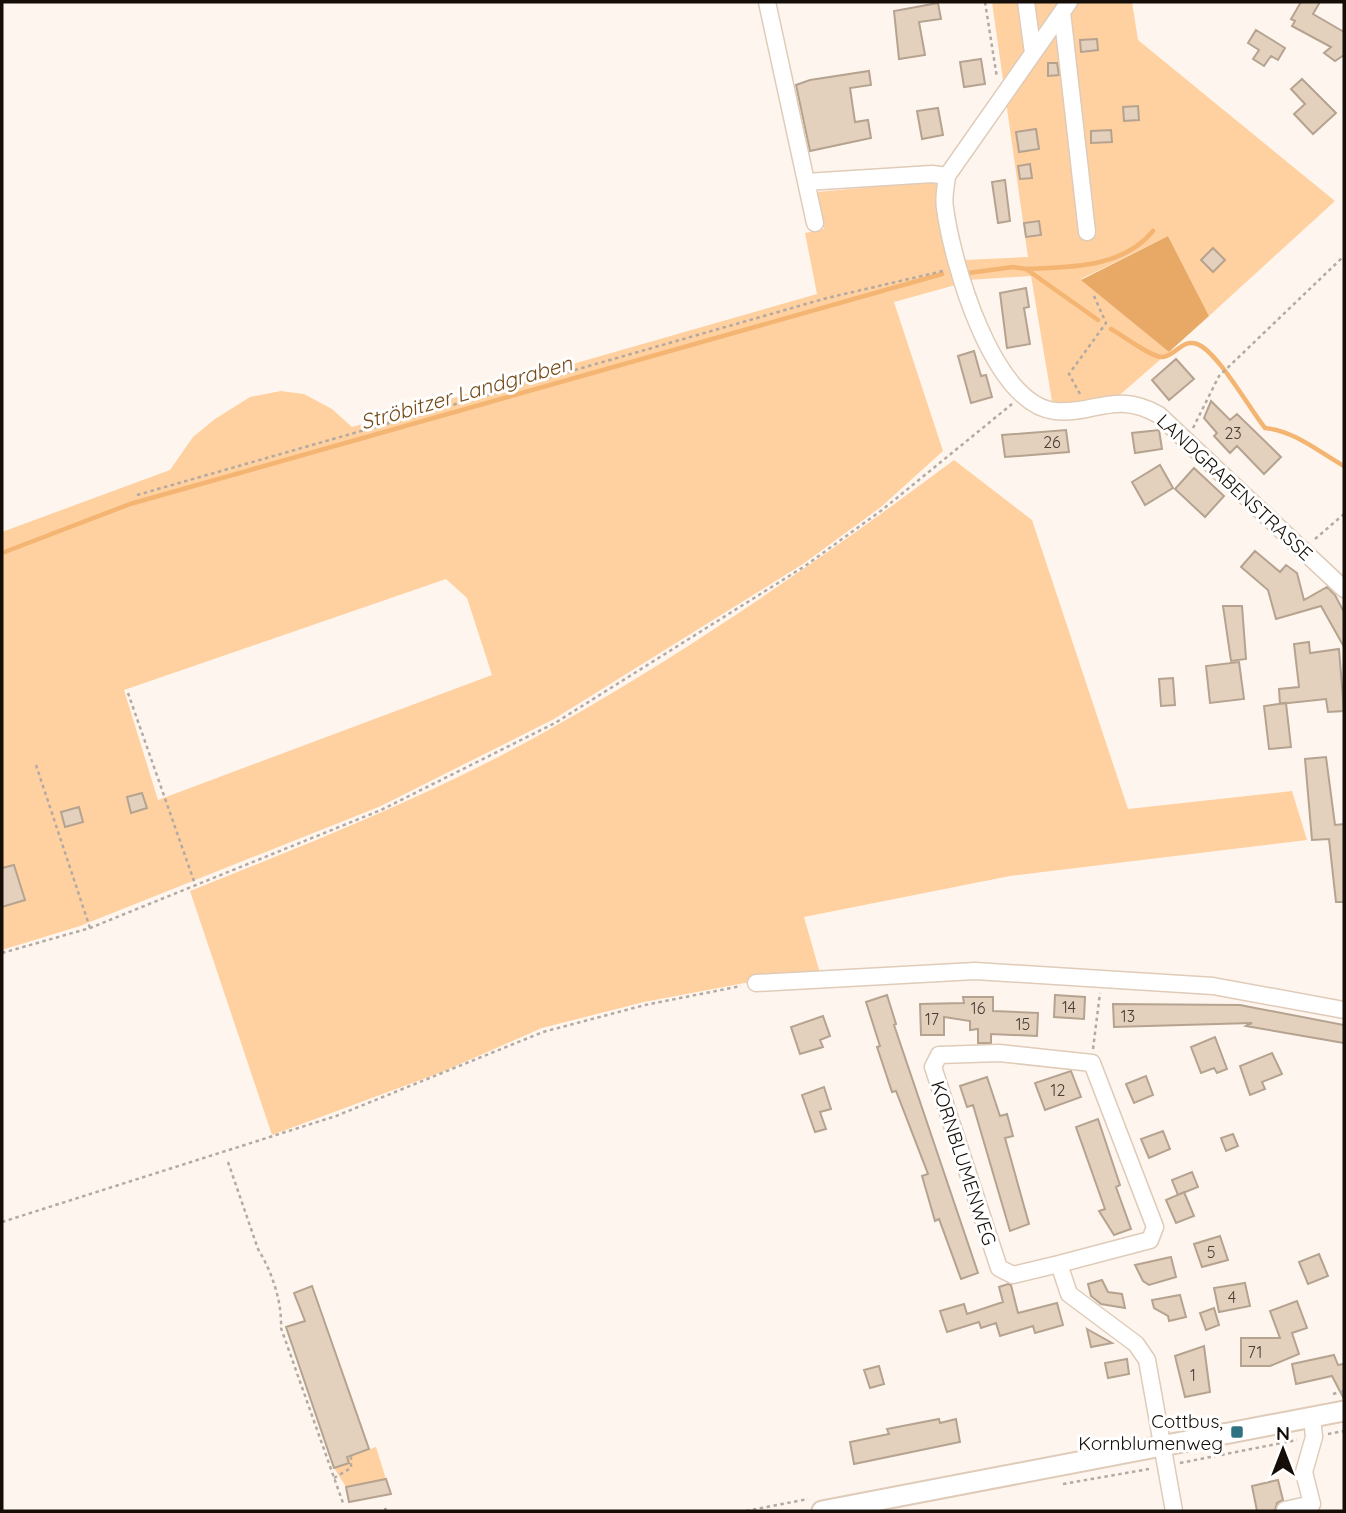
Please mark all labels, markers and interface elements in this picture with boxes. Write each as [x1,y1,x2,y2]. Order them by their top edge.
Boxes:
water label: Ströbitzer Landgraben [357,349,576,435]
street label: LANDGRABENSTRASSE [1152,409,1318,565]
house number: 23 [1224,423,1242,443]
house number: 26 [1043,432,1061,452]
house number: 14 [1062,997,1076,1017]
house number: 16 [971,998,986,1018]
house number: 13 [1121,1006,1135,1026]
house number: 17 [925,1009,939,1029]
house number: 15 [1016,1014,1030,1034]
street label: KORNBLUMENWEG [926,1078,1002,1248]
house number: 12 [1051,1080,1066,1100]
house number: 5 [1207,1242,1215,1262]
house number: 4 [1228,1287,1236,1307]
house number: 71 [1248,1342,1262,1362]
house number: 1 [1190,1365,1196,1385]
place label: Cottbus, Kornblumenweg [1078,1409,1223,1455]
north arrow [1248,1415,1318,1485]
text: N [1276,1421,1290,1445]
marker: Cottbus, Kornblumenweg [1229,1424,1245,1440]

